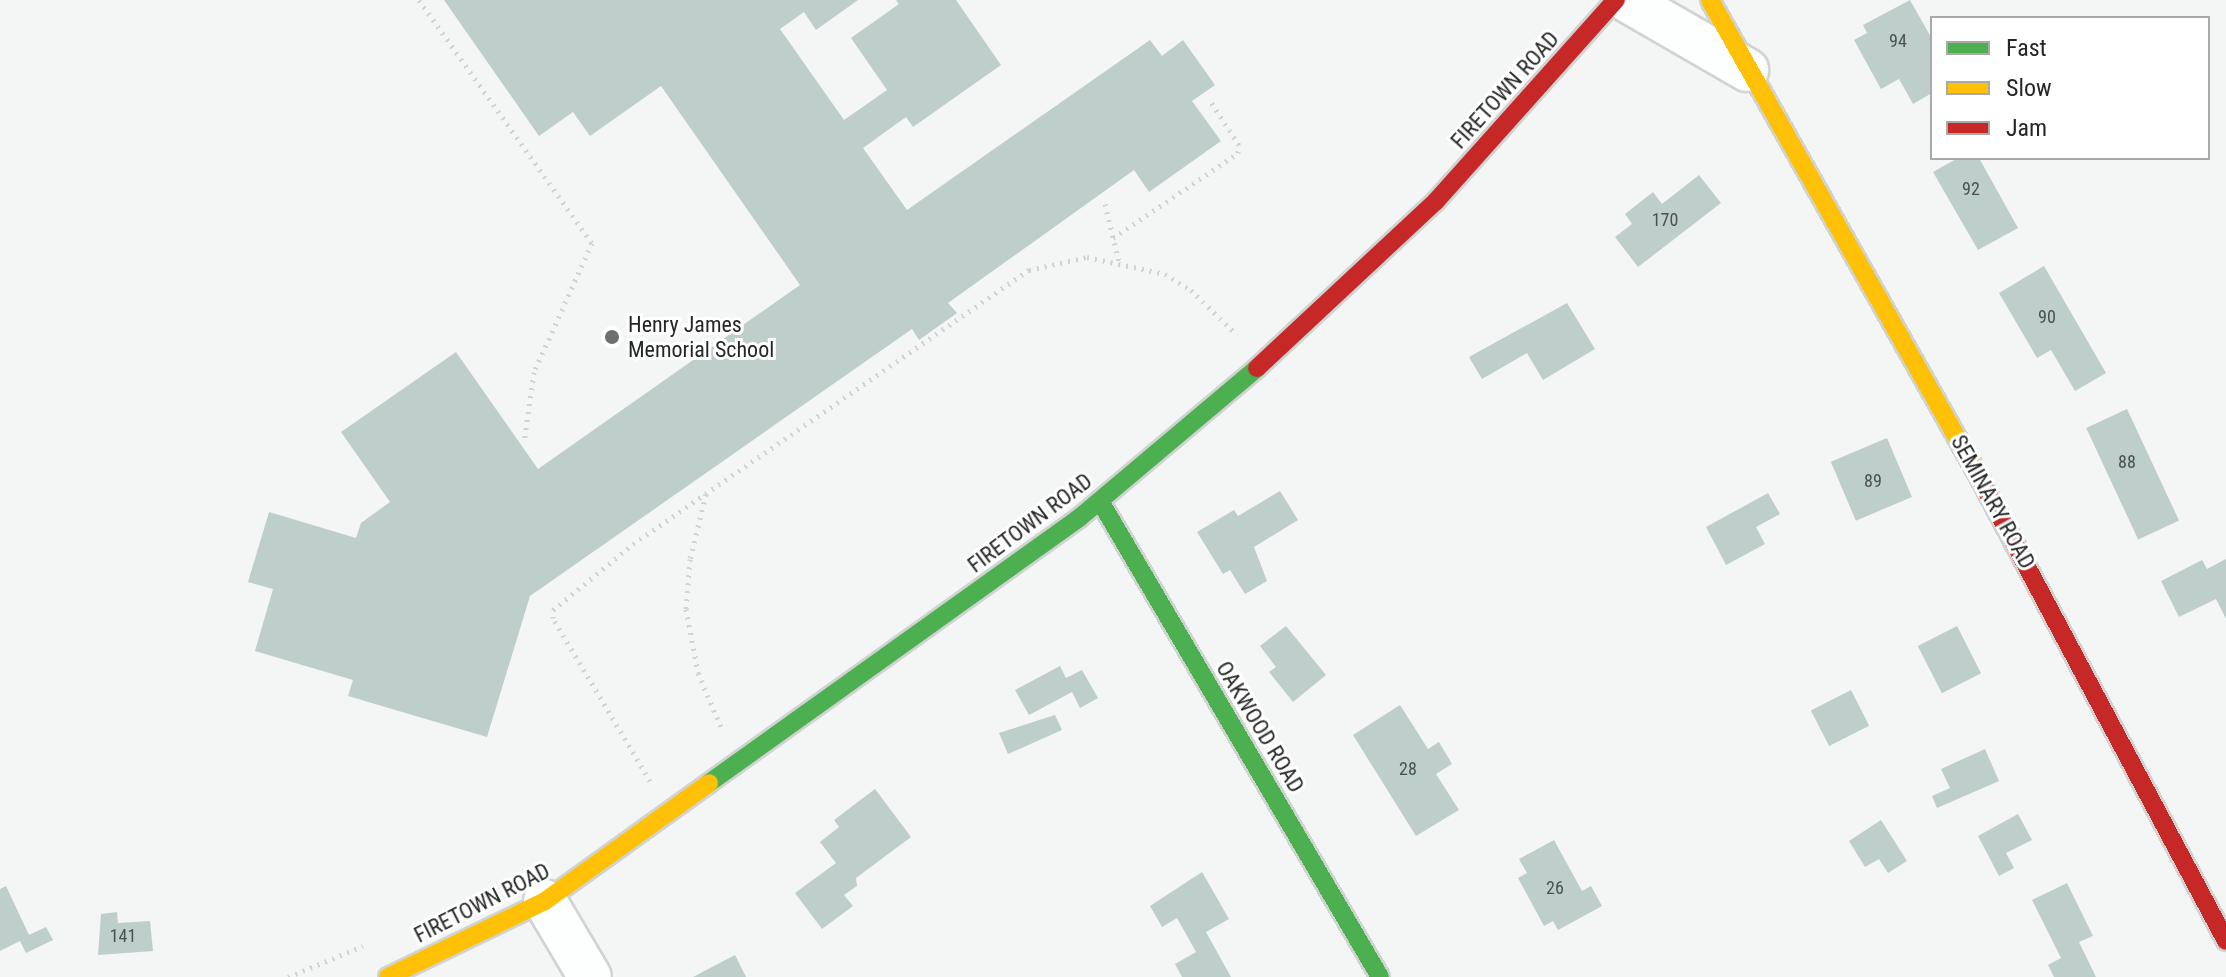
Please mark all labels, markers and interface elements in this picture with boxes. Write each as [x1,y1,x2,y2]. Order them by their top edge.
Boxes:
legend [1930,16,2210,160]
street label: FIRETOWN ROAD [1445,26,1565,154]
house number: 94 [1889,30,1907,52]
text: Fast [2006,34,2047,62]
text: Slow [2006,74,2052,102]
text: Jam [2006,114,2047,142]
house number: 92 [1962,178,1980,200]
house number: 170 [1652,209,1678,231]
house number: 90 [2038,306,2056,328]
place label: Henry James Memorial School [628,311,774,362]
marker: Henry James Memorial School [603,328,621,346]
street label: SEMINARY ROAD [1945,431,2041,573]
house number: 88 [2118,451,2136,473]
street label: FIRETOWN ROAD [963,468,1097,578]
house number: 89 [1864,470,1882,492]
street label: OAKWOOD ROAD [1210,657,1310,797]
house number: 28 [1399,758,1417,780]
street label: FIRETOWN ROAD [410,857,554,949]
house number: 26 [1546,877,1564,899]
house number: 141 [110,925,136,947]

